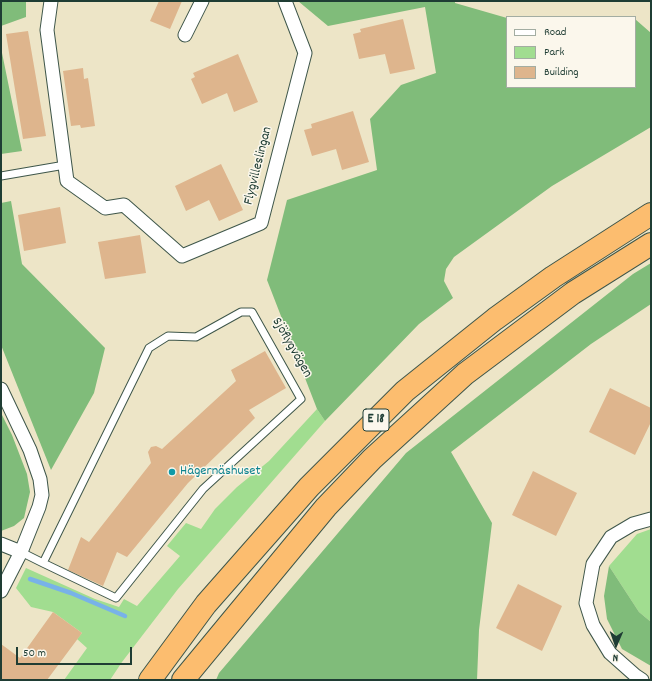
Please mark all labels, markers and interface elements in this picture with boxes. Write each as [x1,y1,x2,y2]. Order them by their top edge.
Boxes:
legend [506,16,636,88]
text: Road [544,24,566,41]
text: Park [544,44,564,61]
text: Building [544,64,579,81]
street label: Flygvilleslingan [241,125,277,207]
street label: Sjöflygvägen [267,315,315,381]
road number: E 18 [363,409,389,431]
place label: Hägernäshuset [180,464,261,480]
marker: Hägernäshuset [167,467,177,477]
north arrow [596,625,636,665]
scale bar [18,639,134,665]
text: 50 m [23,645,46,662]
text: N [613,649,619,665]

